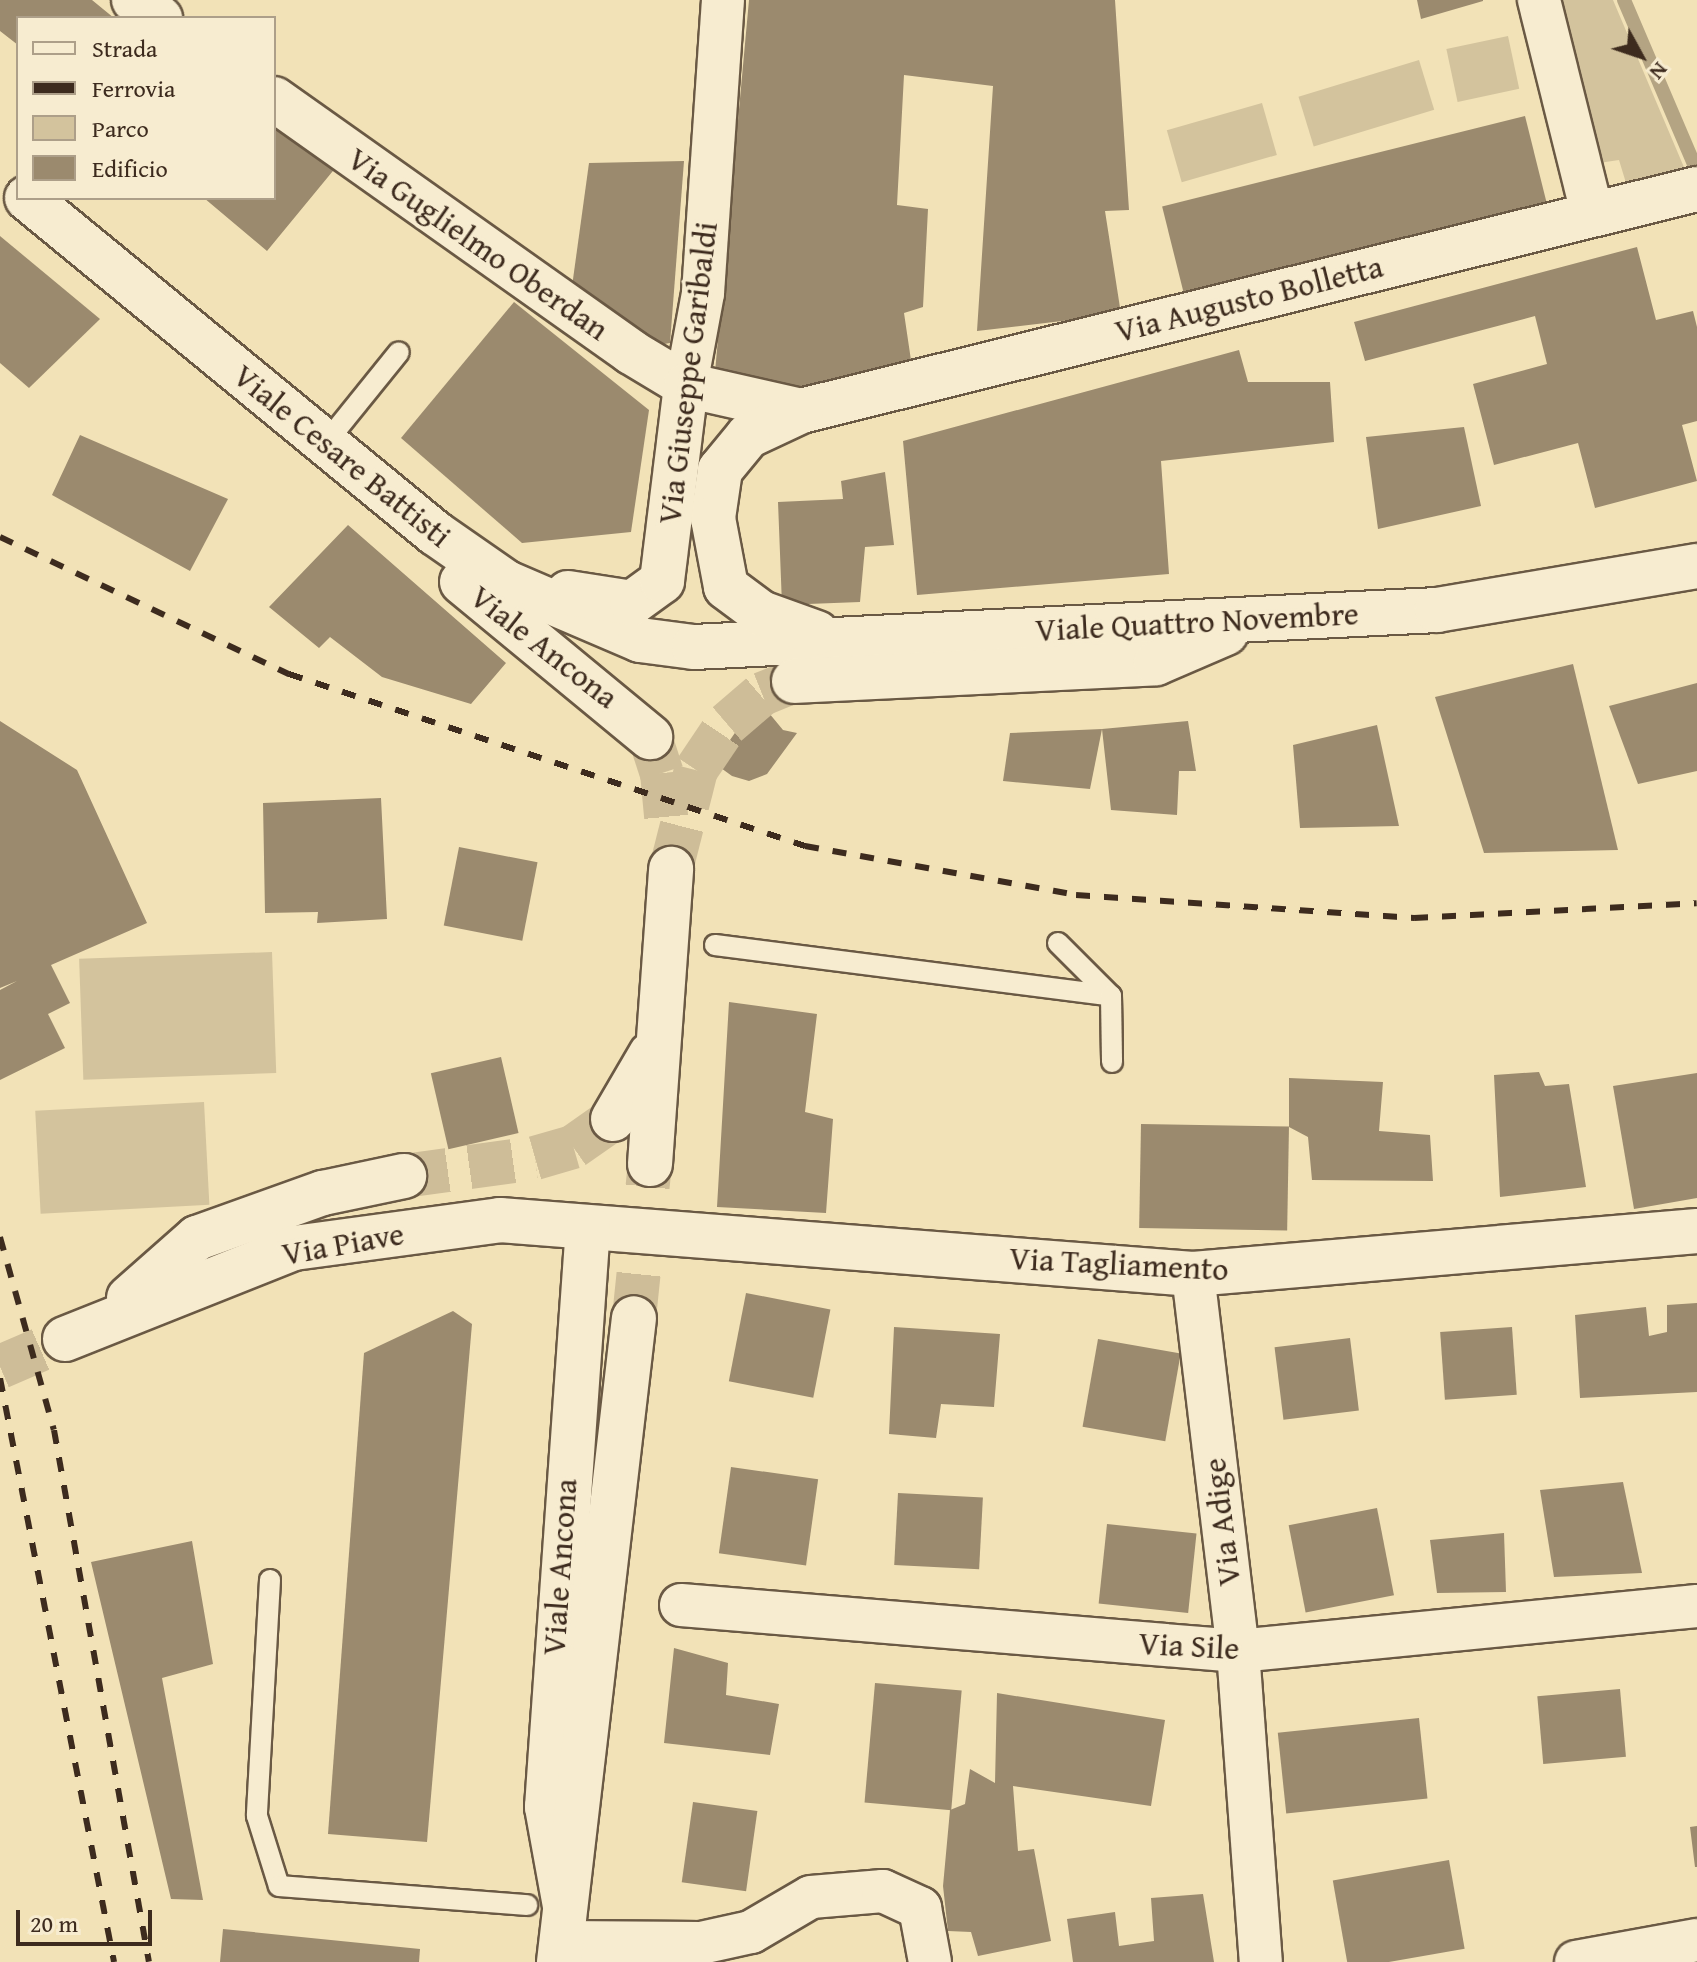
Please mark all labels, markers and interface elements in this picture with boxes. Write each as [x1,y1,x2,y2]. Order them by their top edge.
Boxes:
legend [16,16,276,200]
north arrow [1601,16,1681,96]
text: Strada [92,31,157,66]
text: N [1642,56,1676,87]
text: Ferrovia [92,71,175,106]
text: Parco [92,111,149,146]
street label: Via Guglielmo Oberdan [340,139,616,349]
text: Edificio [92,151,168,186]
street label: Via Giuseppe Garibaldi [650,220,726,526]
street label: Via Augusto Bolletta [1111,247,1387,351]
street label: Viale Cesare Battisti [225,356,459,556]
street label: Viale Ancona [462,577,626,717]
street label: Viale Quattro Novembre [1034,594,1360,650]
street label: Via Piave [279,1214,407,1274]
street label: Via Tagliamento [1008,1239,1230,1289]
street label: Via Adige [1195,1456,1249,1588]
street label: Viale Ancona [535,1477,585,1657]
street label: Via Sile [1138,1624,1240,1668]
scale bar [20,1894,156,1944]
text: 20 m [30,1906,78,1941]

